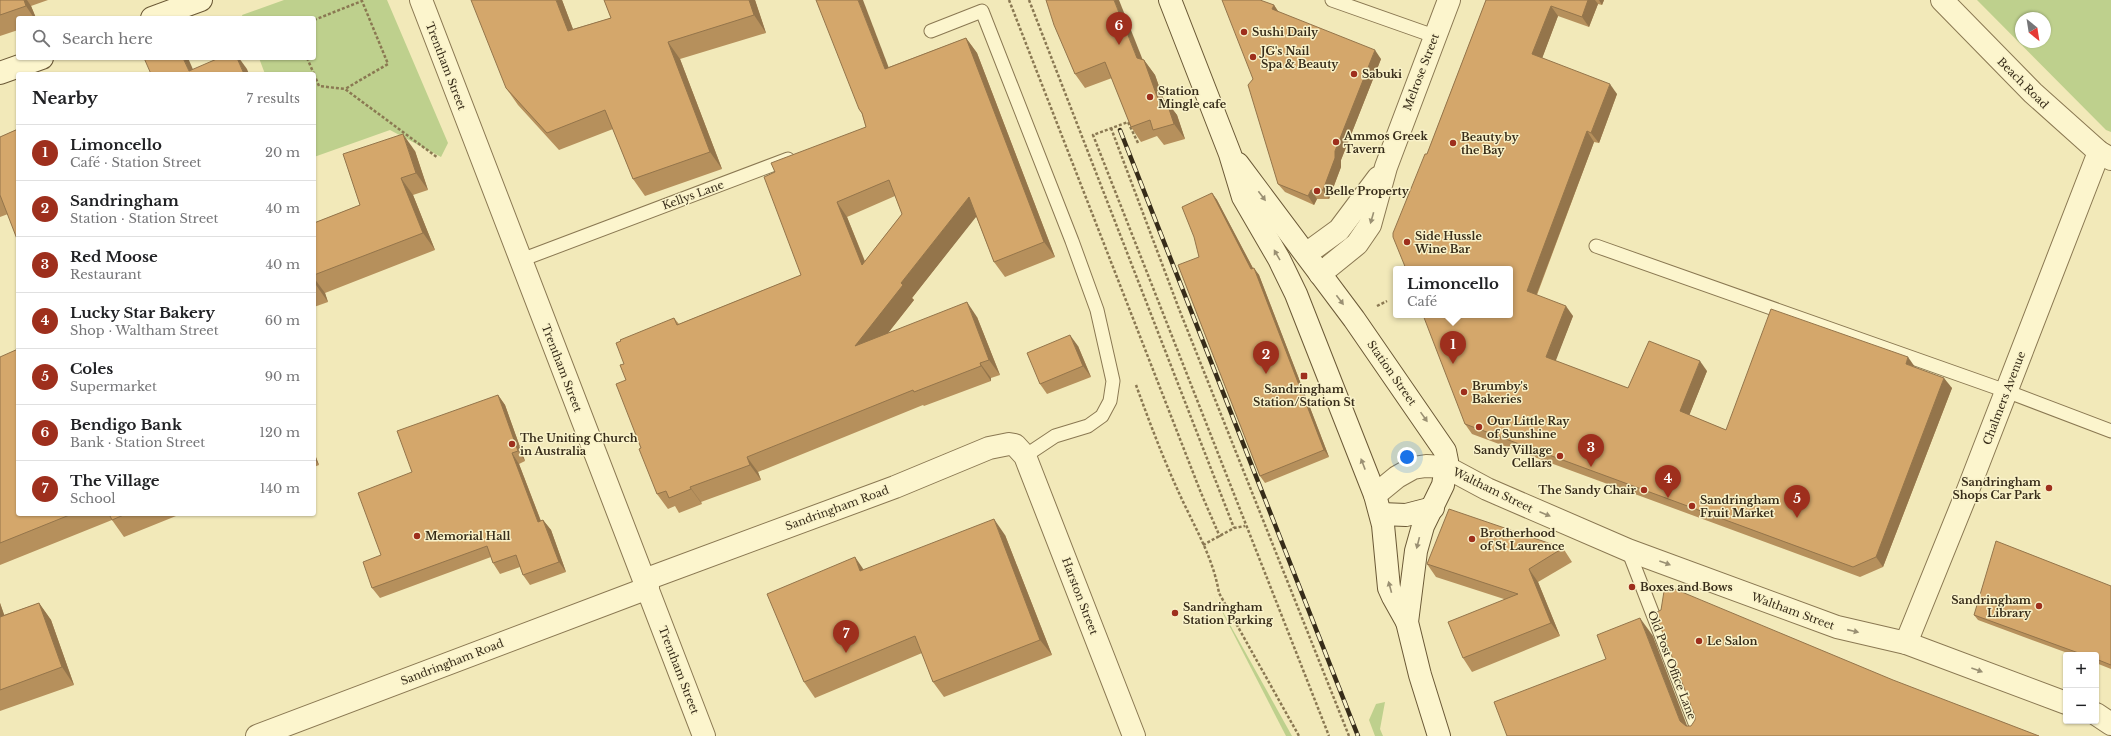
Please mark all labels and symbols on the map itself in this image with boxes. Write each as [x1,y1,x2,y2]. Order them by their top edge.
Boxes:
pin: 6 [1106,12,1132,45]
north arrow [2015,12,2051,48]
street label: Trentham Street [423,20,469,113]
place label: Sushi Daily [1252,25,1319,39]
marker: Sushi Daily [1239,27,1249,37]
street label: Melrose Street [1400,31,1442,113]
place label: JG's Nail Spa & Beauty [1259,44,1339,71]
marker: JG's Nail Spa & Beauty [1248,52,1258,62]
street label: Beach Road [1994,54,2052,112]
place label: Sabuki [1362,67,1402,81]
marker: Sabuki [1349,69,1359,79]
place label: Station Mingle cafe [1158,84,1227,111]
marker: Station Mingle cafe [1145,92,1155,102]
place label: Ammos Greek Tavern [1343,129,1428,156]
place label: Beauty by the Bay [1461,130,1519,157]
marker: Ammos Greek Tavern [1331,137,1341,147]
marker: Beauty by the Bay [1448,138,1458,148]
street label: Kellys Lane [660,177,726,213]
place label: Belle Property [1325,184,1410,198]
marker: Belle Property [1312,186,1322,196]
one-way arrow [1258,191,1266,201]
one-way arrow [1369,213,1375,225]
place label: Side Hussle Wine Bar [1414,229,1482,256]
marker: Side Hussle Wine Bar [1402,237,1412,247]
one-way arrow [1273,249,1280,261]
one-way arrow [1336,295,1344,305]
street label: Trentham Street [539,322,585,415]
pin: 1 [1440,331,1466,364]
street label: Station Street [1364,338,1420,409]
pin: 2 [1253,341,1279,374]
street label: Chalmers Avenue [1980,349,2028,447]
marker: Sandringham Station/Station St [1299,371,1309,381]
place label: Brumby's Bakeries [1472,379,1528,406]
place label: Sandringham Station/Station St [1253,382,1356,409]
marker: Brumby's Bakeries [1459,387,1469,397]
one-way arrow [1420,412,1428,423]
place label: Our Little Ray of Sunshine [1487,414,1570,441]
marker: Our Little Ray of Sunshine [1474,422,1484,432]
place label: The Uniting Church in Australia [520,431,638,458]
pin: 3 [1578,434,1604,467]
marker: The Uniting Church in Australia [507,439,517,449]
place label: Sandy Village Cellars [1474,443,1553,470]
your location [1397,447,1417,467]
marker: Sandy Village Cellars [1555,451,1565,461]
one-way arrow [1359,457,1365,469]
street label: Waltham Street [1450,464,1536,516]
pin: 4 [1655,465,1681,498]
place label: Sandringham Shops Car Park [1952,475,2042,502]
street label: Sandringham Road [783,483,891,533]
place label: The Sandy Chair [1538,483,1637,497]
marker: Sandringham Shops Car Park [2044,483,2054,493]
marker: The Sandy Chair [1639,485,1649,495]
pin: 5 [1784,485,1810,518]
place label: Sandringham Fruit Market [1700,493,1780,520]
marker: Sandringham Fruit Market [1687,501,1697,511]
one-way arrow [1539,512,1551,518]
place label: Brotherhood of St Laurence [1480,526,1565,553]
place label: Memorial Hall [425,529,510,543]
marker: Memorial Hall [412,531,422,541]
marker: Brotherhood of St Laurence [1467,534,1477,544]
one-way arrow [1414,537,1420,550]
street label: Harston Street [1059,555,1101,637]
one-way arrow [1659,561,1671,567]
place label: Boxes and Bows [1640,580,1733,594]
one-way arrow [1387,581,1393,593]
marker: Boxes and Bows [1627,582,1637,592]
street label: Waltham Street [1749,589,1837,633]
place label: Sandringham Library [1951,593,2032,620]
place label: Sandringham Station Parking [1183,600,1273,627]
marker: Sandringham Library [2034,601,2044,611]
marker: Sandringham Station Parking [1170,608,1180,618]
street label: Old Post Office Lane [1645,609,1699,721]
pin: 7 [833,620,859,653]
street label: Trentham Street [656,624,702,717]
one-way arrow [1847,628,1859,634]
place label: Le Salon [1707,634,1757,648]
street label: Sandringham Road [398,636,506,688]
marker: Le Salon [1694,636,1704,646]
one-way arrow [1971,667,1983,673]

